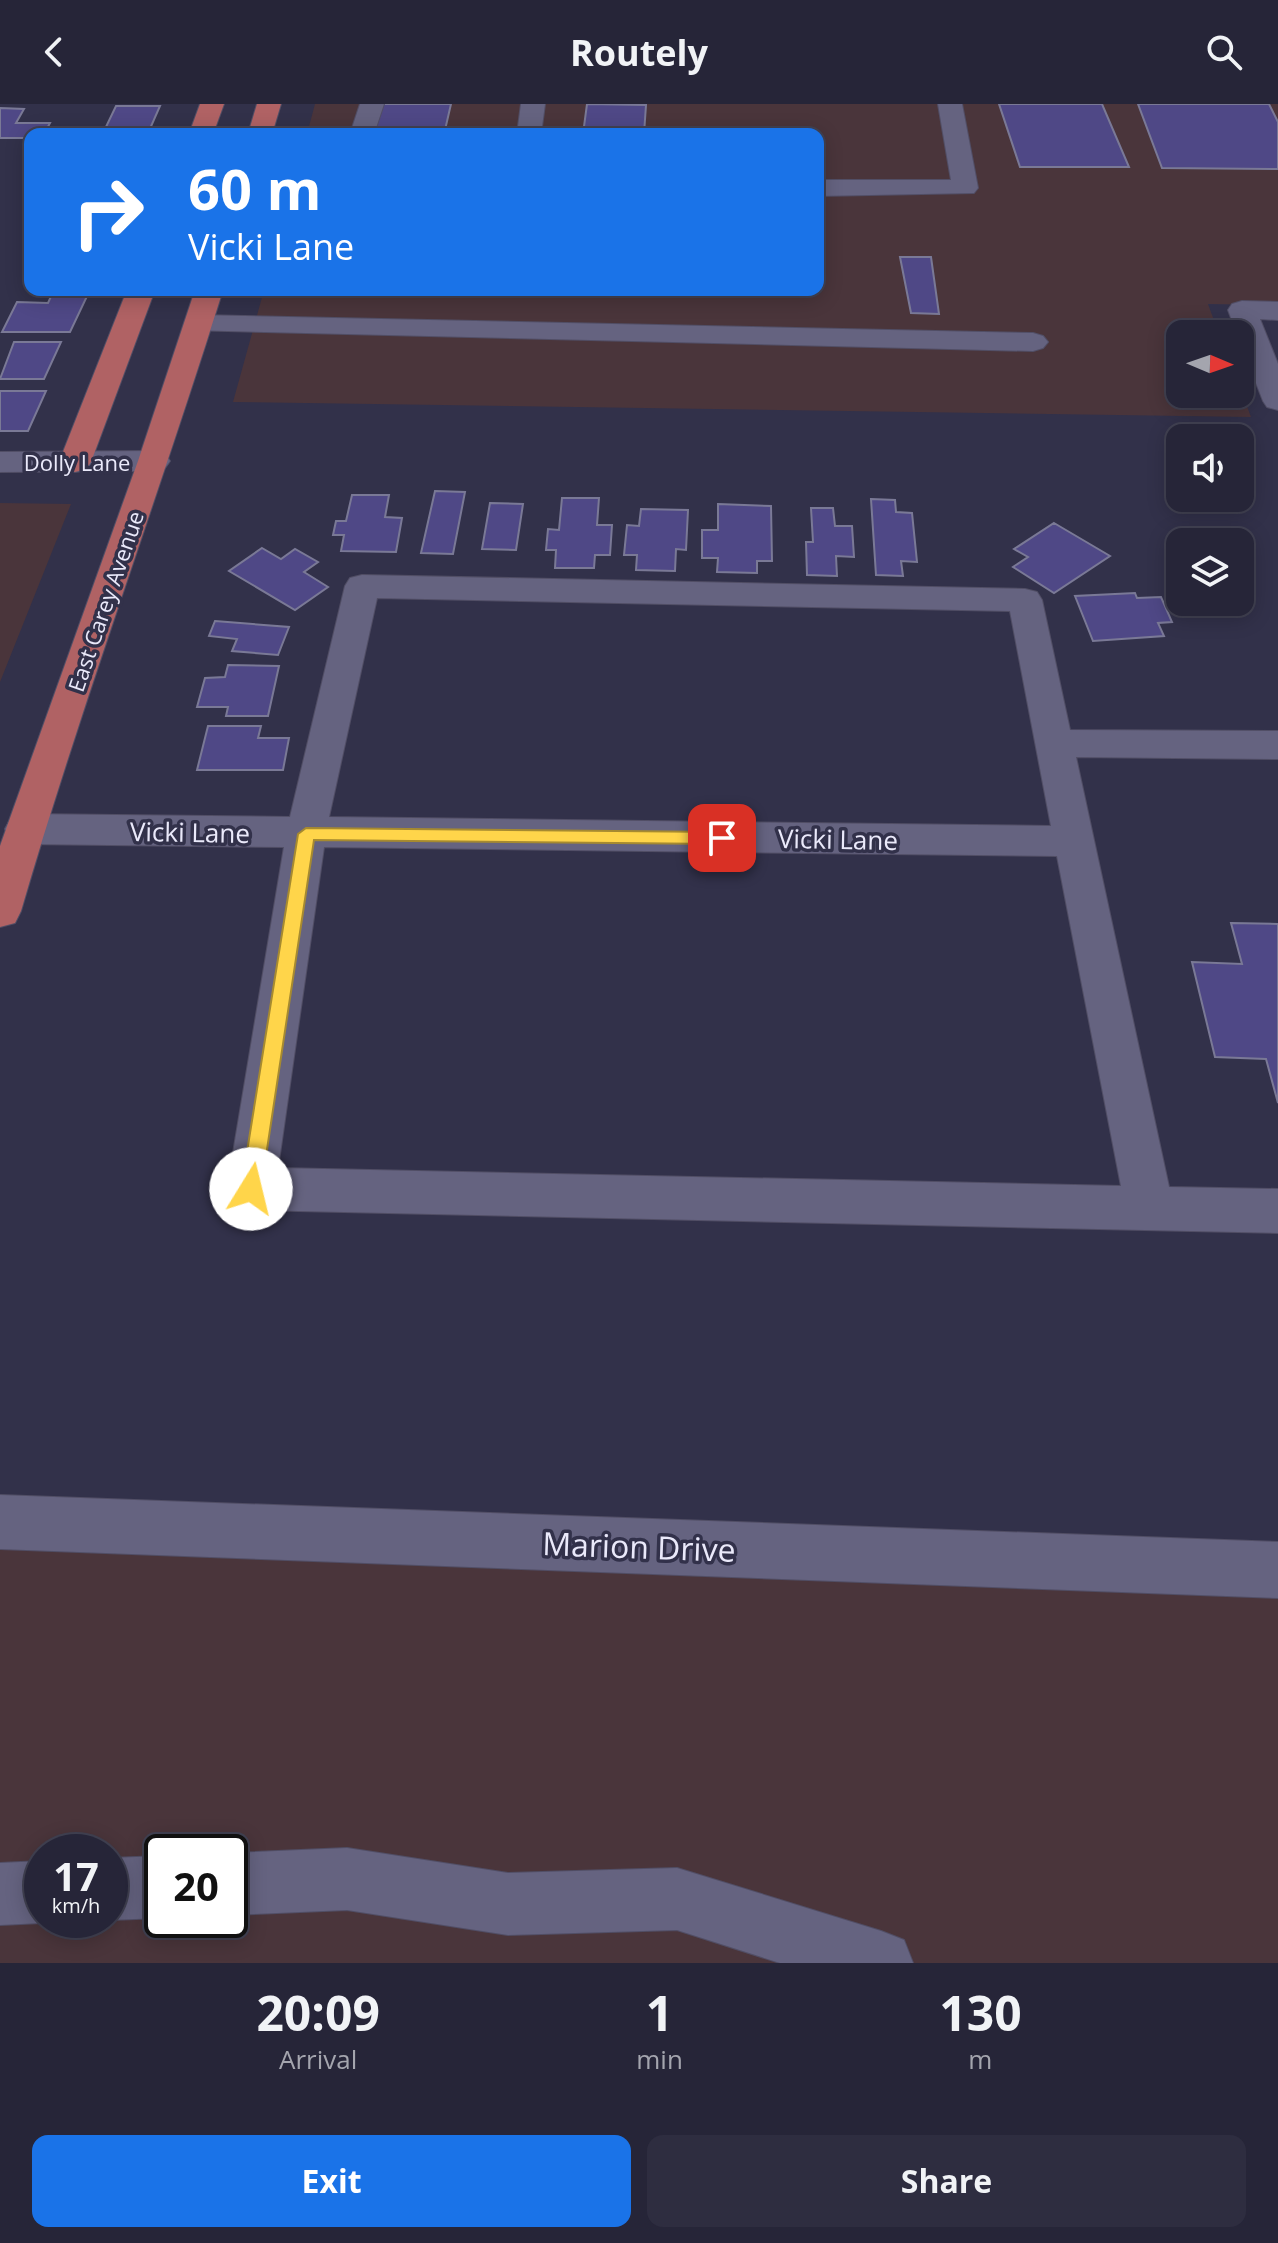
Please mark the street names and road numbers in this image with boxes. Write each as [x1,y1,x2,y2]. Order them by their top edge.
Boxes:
street label: Dolly Lane [24,447,130,477]
street label: East Carey Avenue [60,507,150,695]
street label: Vicki Lane [130,813,250,851]
street label: Vicki Lane [778,820,898,858]
street label: Marion Drive [542,1521,736,1571]

